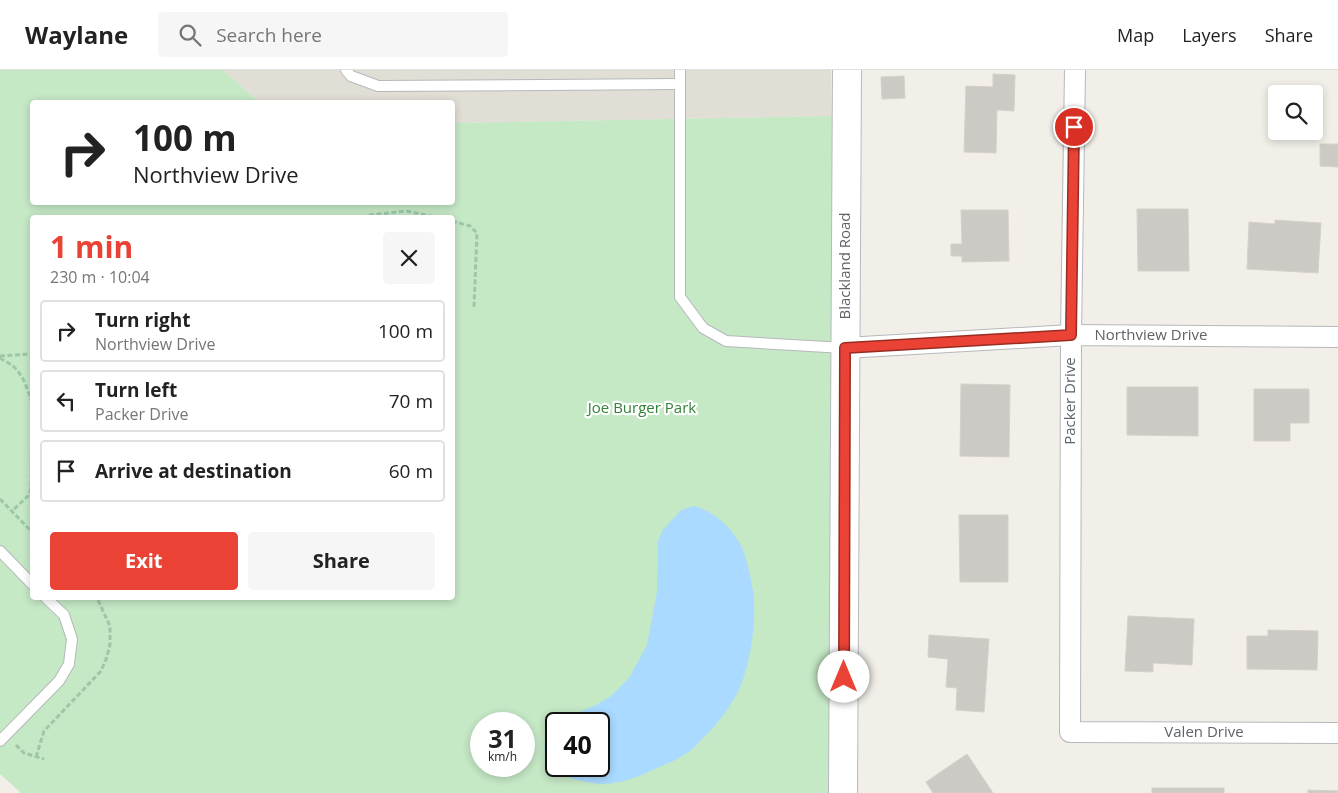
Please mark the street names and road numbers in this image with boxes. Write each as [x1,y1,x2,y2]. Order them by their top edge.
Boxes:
street label: Blackland Road [834,212,854,320]
street label: Northview Drive [1095,324,1207,344]
street label: Packer Drive [1059,357,1079,445]
street label: Valen Drive [1164,721,1244,741]

